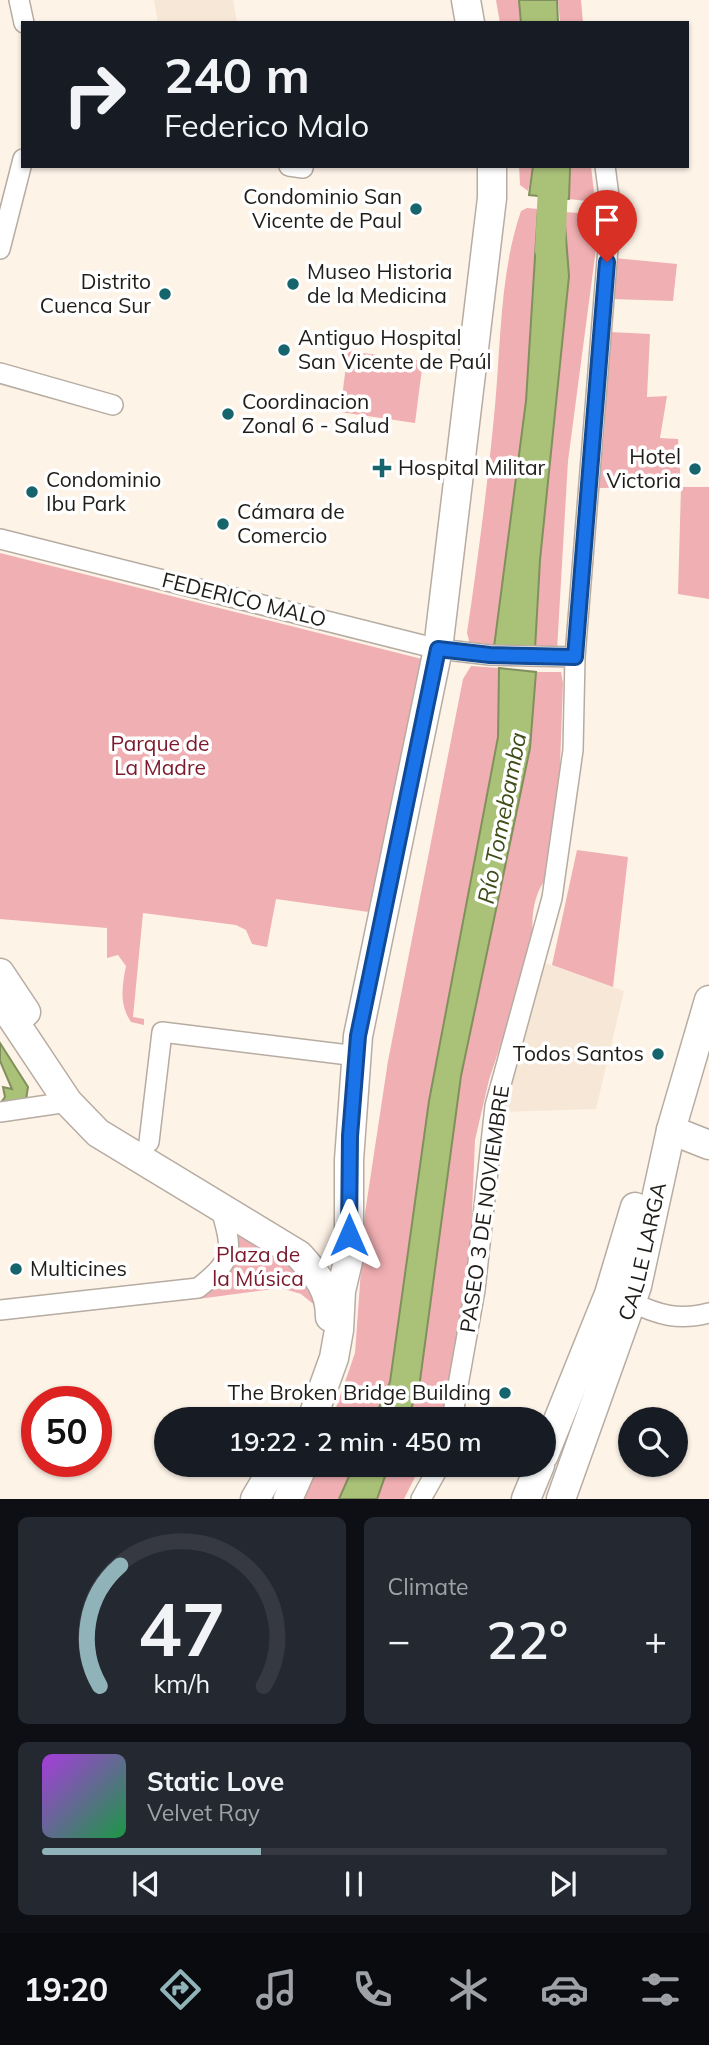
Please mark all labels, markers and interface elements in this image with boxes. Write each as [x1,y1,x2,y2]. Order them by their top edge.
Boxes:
text: 240 m [164,44,310,105]
icon: right [49,49,140,140]
text: Federico Malo [164,105,369,145]
place label: Condominio San Vicente de Paul [243,183,402,233]
pin [577,190,637,262]
marker: Condominio San Vicente de Paul [408,201,424,217]
icon: arrive [588,201,626,239]
place label: Museo Historia de la Medicina [307,258,452,308]
place label: Distrito Cuenca Sur [40,268,151,318]
marker: Museo Historia de la Medicina [285,276,301,292]
marker: Distrito Cuenca Sur [157,286,173,302]
place label: Antiguo Hospital San Vicente de Paúl [298,324,492,374]
marker: Antiguo Hospital San Vicente de Paúl [276,342,292,358]
place label: Coordinacion Zonal 6 - Salud [242,388,390,438]
marker: Coordinacion Zonal 6 - Salud [220,406,236,422]
place label: Hotel Victoria [606,443,681,493]
place label: Hospital Militar [398,454,545,480]
marker: Hospital Militar [372,458,392,478]
marker: Hotel Victoria [687,461,703,477]
place label: Condominio Ibu Park [46,466,161,516]
marker: Condominio Ibu Park [24,484,40,500]
place label: Cámara de Comercio [237,498,345,548]
marker: Cámara de Comercio [215,516,231,532]
street label: FEDERICO MALO [160,566,329,632]
park label: Parque de La Madre [111,730,209,780]
water label: Río Tomebamba [471,730,532,906]
place label: Todos Santos [513,1040,644,1066]
marker: Todos Santos [650,1046,666,1062]
street label: PASEO 3 DE NOVIEMBRE [454,1084,514,1334]
street label: CALLE LARGA [612,1179,671,1324]
position arrow [312,1198,386,1272]
park label: Plaza de la Música [212,1241,304,1291]
place label: Multicines [30,1255,127,1281]
marker: Multicines [8,1261,24,1277]
place label: The Broken Bridge Building [228,1379,491,1405]
marker: The Broken Bridge Building [497,1385,513,1401]
speed limit sign: 50 [21,1386,112,1477]
map controls [618,1407,688,1477]
button: search [618,1407,688,1477]
text: 19:22 · 2 min · 450 m [228,1425,482,1458]
text: Climate [388,1572,469,1601]
text: 47 [138,1584,225,1675]
text: 22° [486,1607,568,1672]
text: − [388,1616,410,1664]
text: + [644,1616,667,1664]
text: km/h [153,1668,210,1699]
text: Static Love [147,1765,284,1798]
text: Velvet Ray [147,1798,260,1827]
icon: previous [127,1865,165,1903]
icon: pause [335,1865,373,1903]
icon: next [544,1865,582,1903]
icon: directions [156,1965,205,2014]
icon: music [252,1965,301,2014]
icon: phone [348,1965,397,2014]
icon: climate [444,1965,493,2014]
icon: car [540,1965,589,2014]
icon: filters [636,1965,685,2014]
text: 19:20 [24,1969,108,2009]

